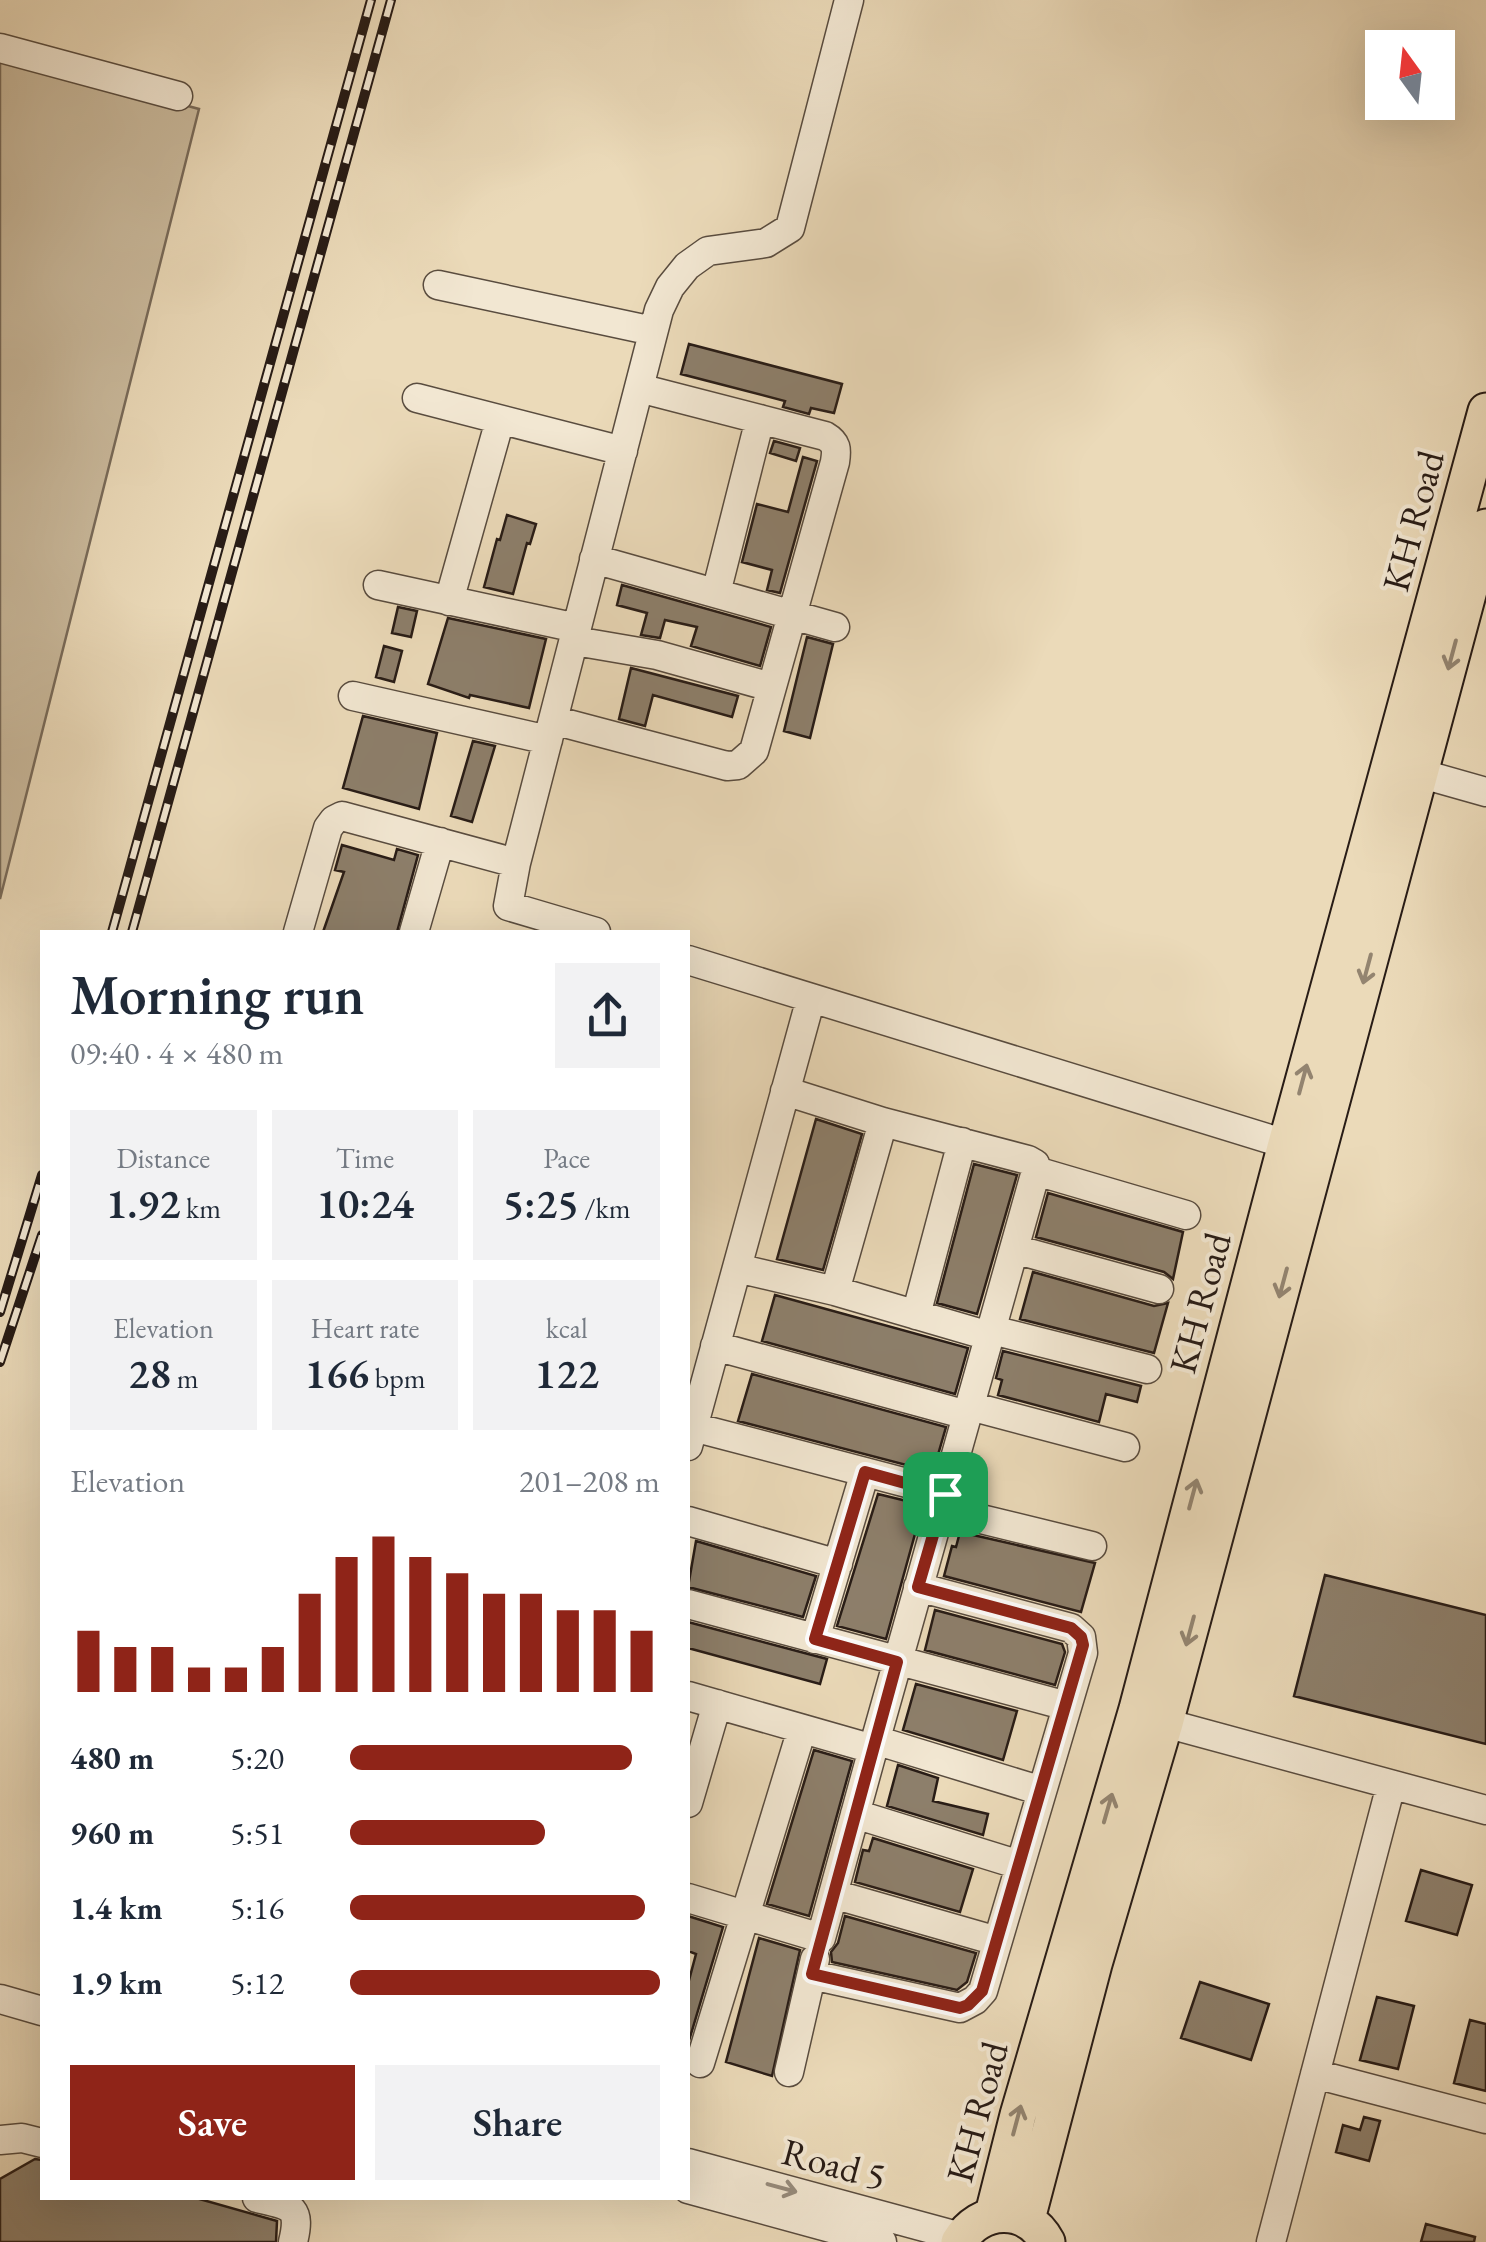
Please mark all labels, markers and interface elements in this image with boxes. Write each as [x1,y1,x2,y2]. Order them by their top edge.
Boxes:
north arrow [1365,30,1455,120]
map controls [1365,30,1455,120]
street label: KH Road [1370,444,1455,597]
one-way arrow [1441,639,1460,670]
one-way arrow [1357,953,1376,984]
text: Morning run [70,959,364,1030]
button: share [555,963,660,1068]
text: 09:40 · 4 × 480 m [70,1032,283,1074]
one-way arrow [1295,1063,1314,1095]
text: Distance [117,1140,210,1176]
text: Time [336,1140,394,1176]
text: Pace [543,1140,590,1176]
text: 1.92 [106,1176,180,1231]
text: 10:24 [316,1176,414,1231]
text: 5:25 [503,1176,579,1231]
text: km [180,1190,221,1226]
text: /km [579,1190,631,1226]
street label: KH Road [1157,1226,1242,1379]
one-way arrow [1273,1267,1292,1298]
text: Elevation [113,1310,214,1346]
text: Heart rate [311,1310,419,1346]
text: kcal [546,1310,588,1346]
text: 28 [128,1346,171,1401]
text: 166 [305,1346,369,1401]
text: 122 [534,1346,599,1401]
text: m [171,1360,199,1396]
text: bpm [369,1360,425,1396]
pin [903,1452,988,1537]
text: Elevation [70,1460,185,1502]
text: 201–208 m [519,1460,660,1502]
icon: arrive [918,1467,973,1522]
one-way arrow [1185,1479,1204,1510]
one-way arrow [1179,1615,1198,1646]
text: 480 m [70,1737,154,1779]
text: 5:20 [230,1737,284,1779]
one-way arrow [1100,1793,1118,1824]
text: 960 m [70,1812,154,1854]
text: 5:51 [230,1812,284,1854]
text: 1.4 km [70,1887,163,1929]
text: 5:16 [230,1887,284,1929]
text: 1.9 km [70,1962,163,2004]
text: 5:12 [230,1962,284,2004]
street label: KH Road [934,2035,1019,2188]
button: Save [70,2065,355,2180]
button: Share [375,2065,660,2180]
one-way arrow [1009,2105,1028,2136]
street label: Road 5 [777,2126,891,2201]
one-way arrow [766,2180,797,2199]

